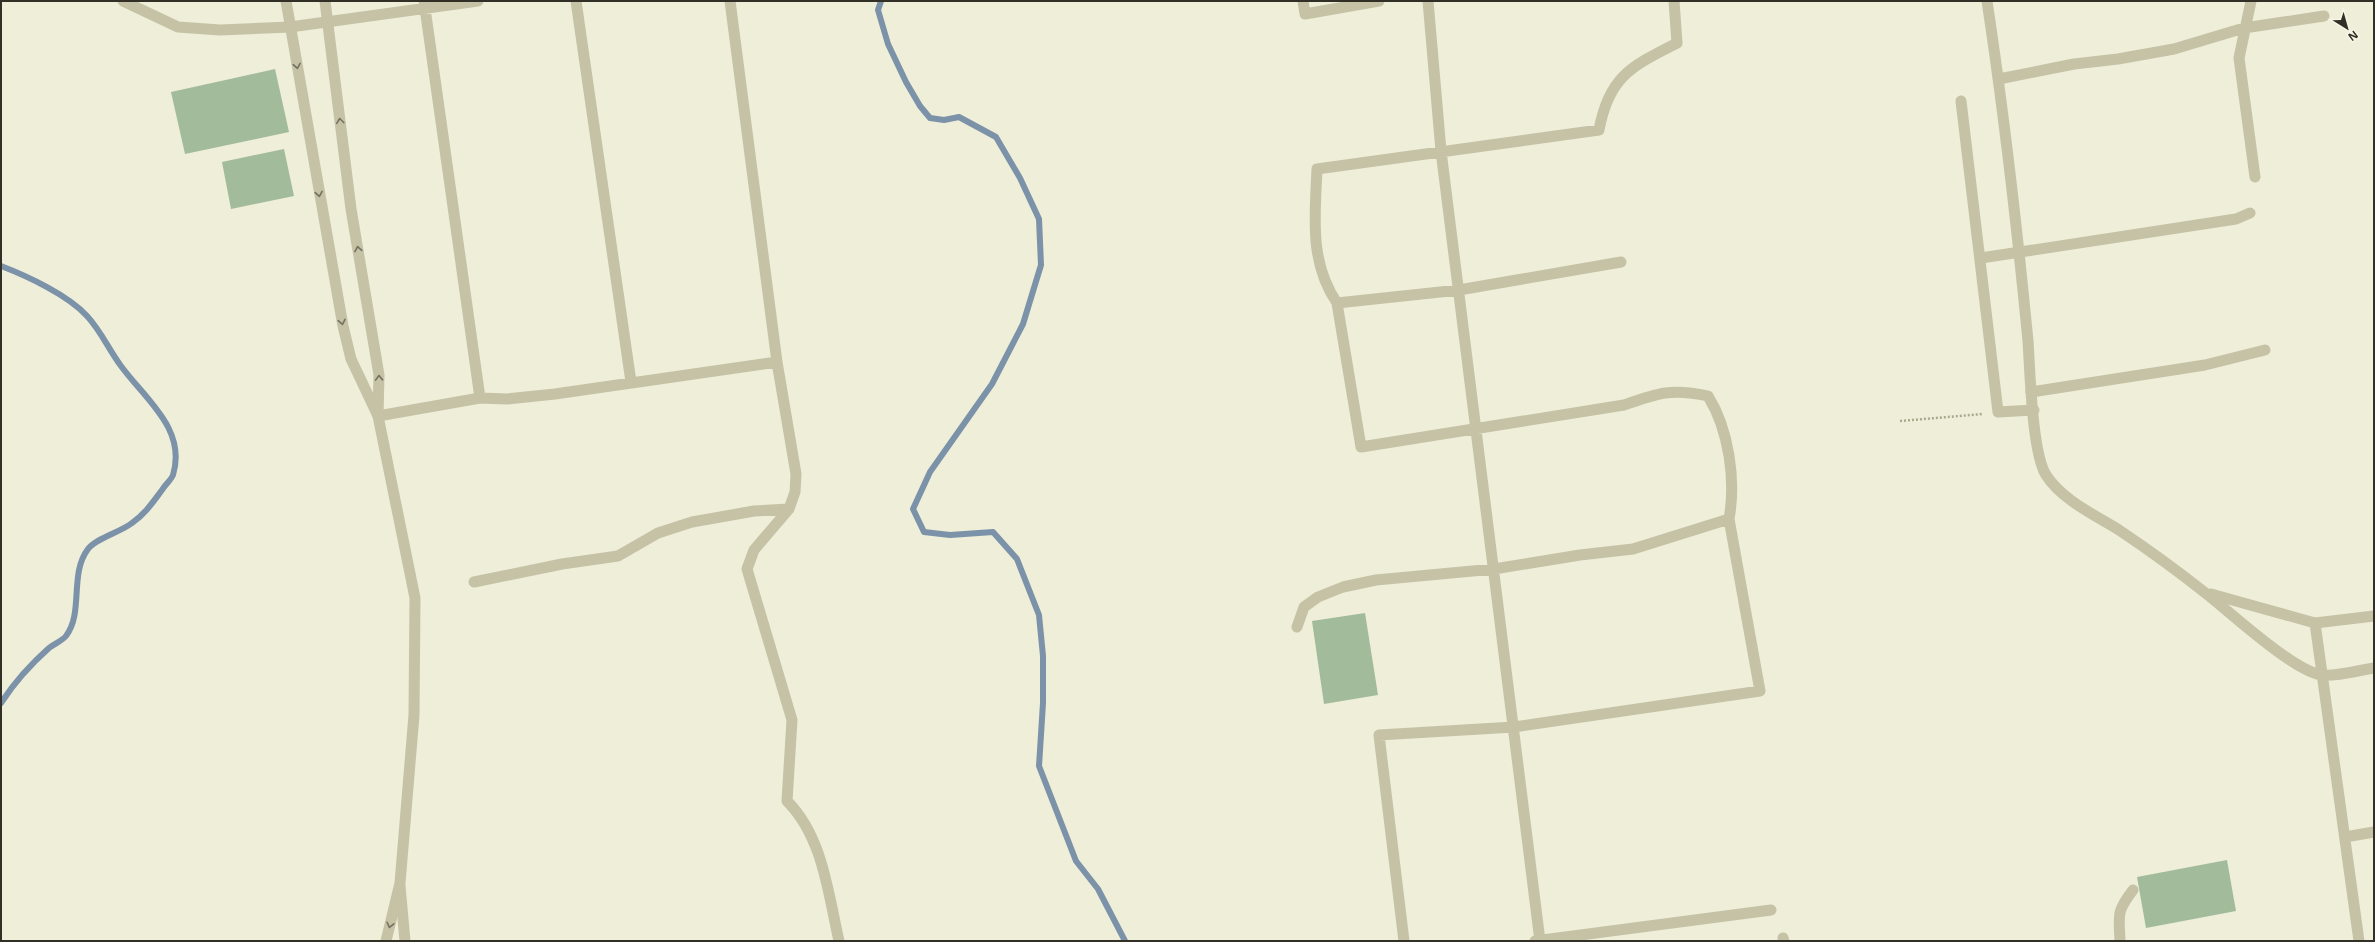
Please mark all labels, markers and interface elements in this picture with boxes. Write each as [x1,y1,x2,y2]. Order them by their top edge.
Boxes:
north arrow [2327,8,2367,48]
text: N [2345,28,2361,45]
one-way arrow [292,63,301,69]
one-way arrow [336,117,345,124]
one-way arrow [315,191,323,197]
one-way arrow [354,246,363,252]
one-way arrow [337,319,346,325]
one-way arrow [375,374,383,380]
one-way arrow [386,922,395,929]

